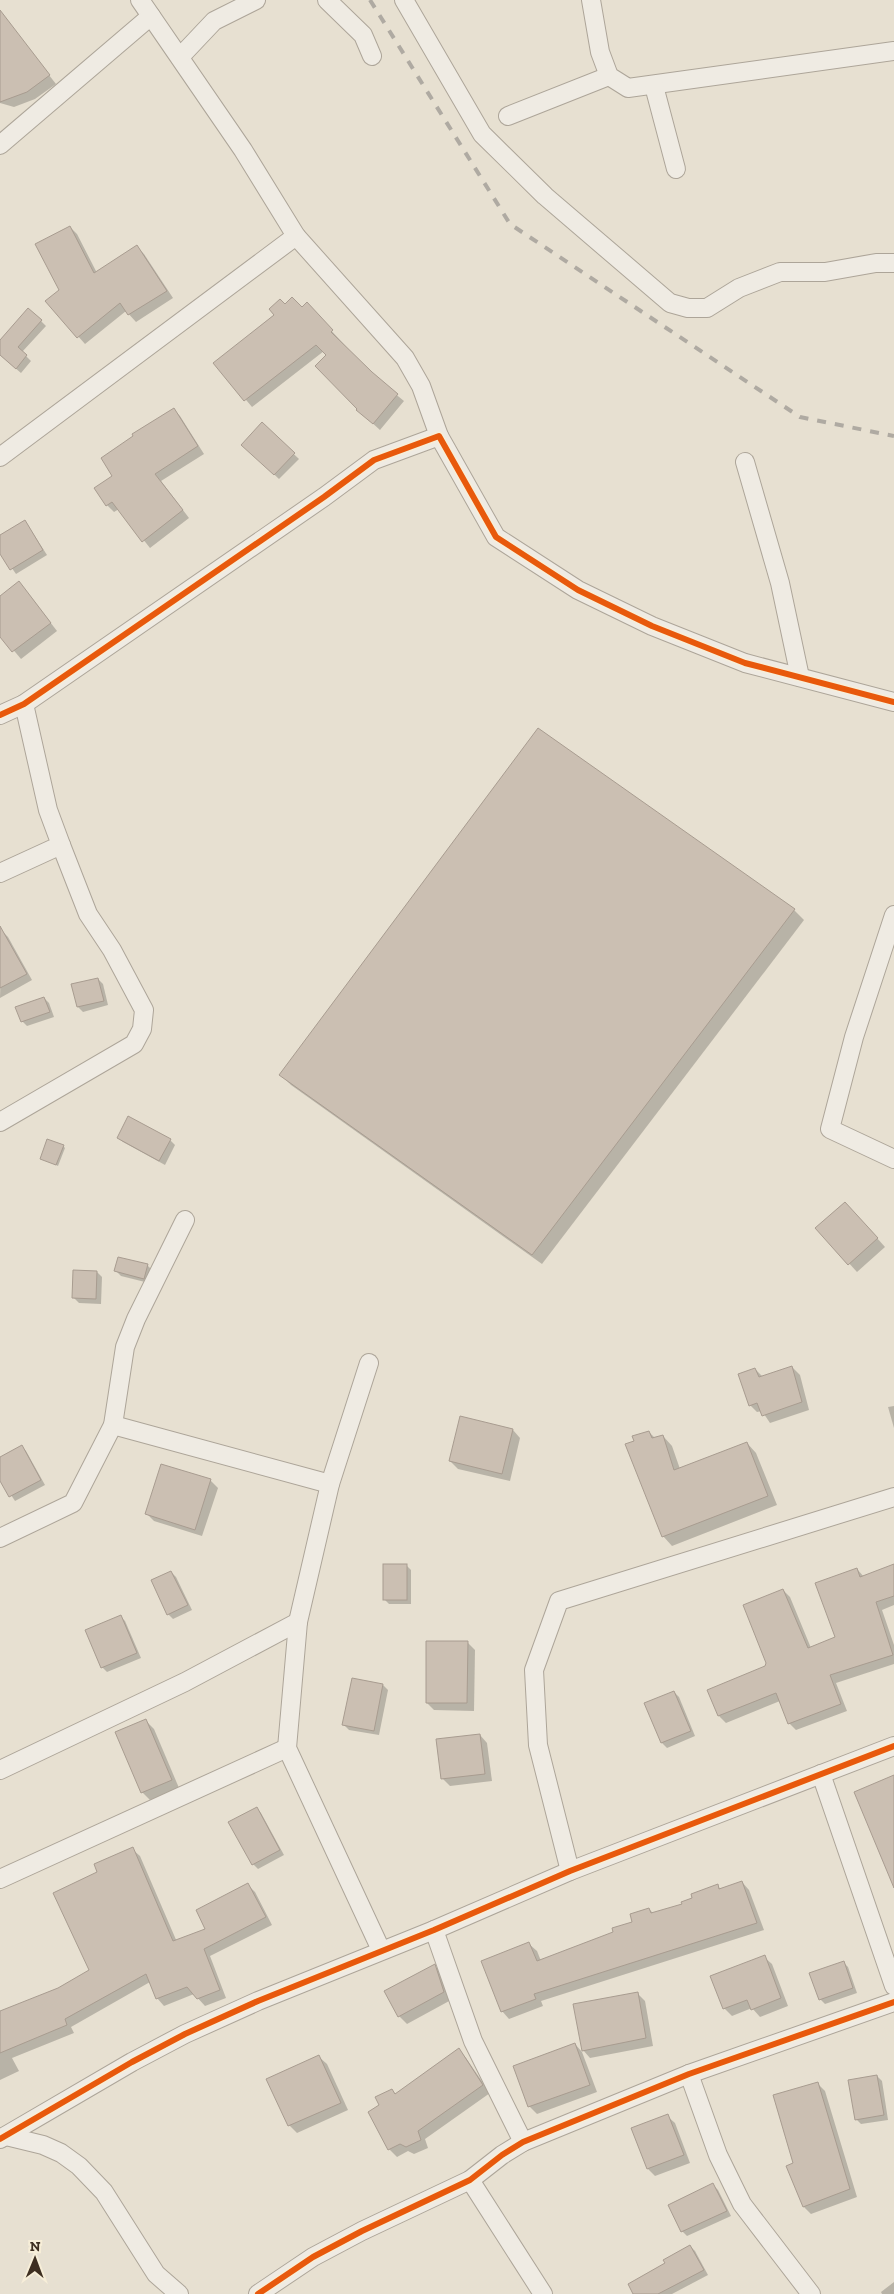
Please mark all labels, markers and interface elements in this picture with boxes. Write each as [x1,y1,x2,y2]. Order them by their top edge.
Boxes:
north arrow [10,2234,60,2284]
text: N [30,2238,41,2255]

